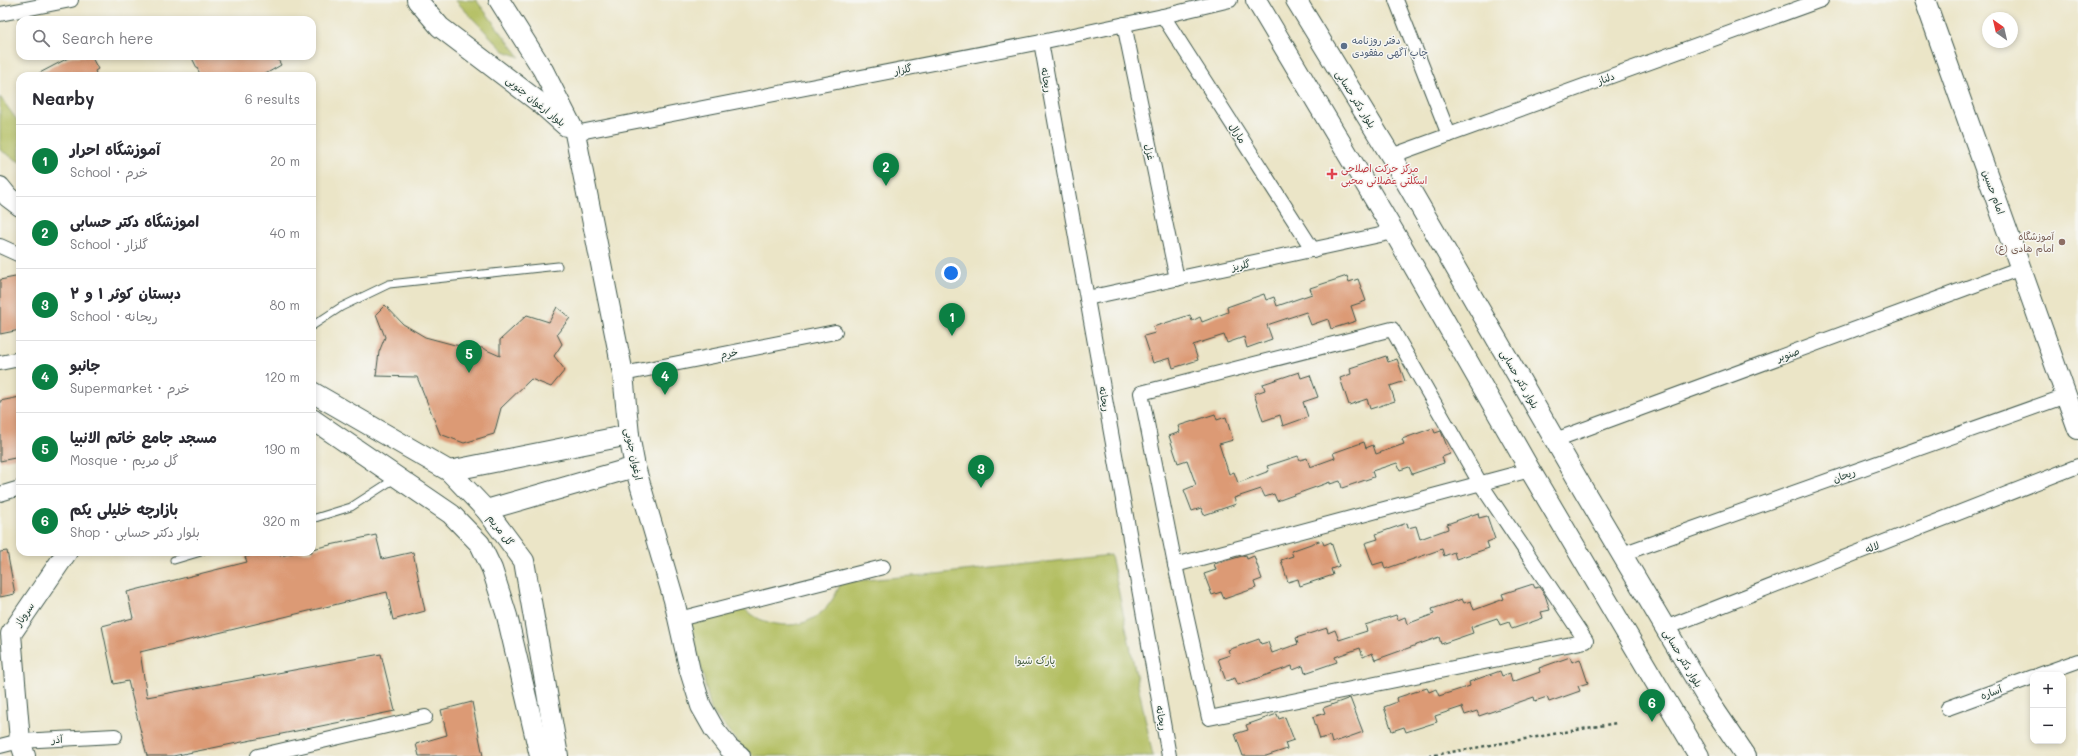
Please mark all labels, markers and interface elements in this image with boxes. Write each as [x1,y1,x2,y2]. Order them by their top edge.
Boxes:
north arrow [1982,12,2018,48]
search box [16,16,316,60]
icon: search [30,27,52,49]
text: Search here [62,28,153,48]
place label: دفتر روزنامه چاپ آگهی مفقودی [1352,33,1428,60]
marker: دفتر روزنامه چاپ آگهی مفقودی [1339,41,1349,51]
street label: گلزار [892,60,913,78]
street label: ریحانه [1038,66,1056,94]
street label: بلوار دکتر حسابی [1332,67,1379,131]
street label: دلناز [1595,68,1617,88]
street label: بلوار ارغوان جنوبی [503,73,569,130]
text: Nearby [32,87,94,109]
text: 6 results [245,90,300,107]
street label: مارال [1226,120,1250,146]
text: آموزشگاه احرار [70,139,160,159]
street label: غزل [1141,143,1159,161]
text: 1 [42,152,48,169]
text: 20 m [270,152,300,169]
pin: 2 [873,153,899,186]
place label: مرکز حرکت اصلاحی اسکلتی عضلانی محبی [1341,161,1427,188]
text: School · خرم [70,163,148,180]
marker: مرکز حرکت اصلاحی اسکلتی عضلانی محبی [1326,168,1338,180]
street label: امام حسین [1979,168,2008,216]
text: اموزشگاه دکتر حسابی [70,211,199,231]
text: 2 [41,224,49,241]
text: 40 m [270,224,300,241]
place label: آموزشگاه امام هادی (ع) [1995,229,2055,256]
text: School · گلزار [70,235,148,252]
marker: آموزشگاه امام هادی (ع) [2057,237,2067,247]
street label: گلریز [1229,256,1252,274]
your location [941,263,961,283]
text: دبستان کوثر ۱ و ۲ [70,283,181,303]
text: 3 [41,296,49,313]
text: 80 m [270,296,300,313]
pin: 1 [939,303,965,336]
text: School · ریحانه [70,307,158,324]
pin: 5 [456,340,482,373]
street label: صنوبر [1774,343,1802,366]
street label: خرم [719,344,739,363]
street label: بلوار دکتر حسابی [1497,347,1543,412]
text: جانبو [70,355,100,375]
pin: 4 [652,362,678,395]
text: 4 [41,368,49,385]
text: 120 m [264,368,300,385]
text: Supermarket · خرم [70,379,190,396]
street label: ریحانه [1096,385,1114,413]
text: مسجد جامع خاتم الانبیا [70,427,217,447]
street label: ارغوان جنوبی [621,427,646,481]
text: 5 [41,440,49,457]
text: 190 m [264,440,300,457]
text: Mosque · گل مریم [70,451,179,468]
pin: 3 [968,455,994,488]
street label: ریحان [1831,464,1857,486]
text: بازارچه خلیلی یکم [70,499,178,519]
street label: گل مریم [484,511,517,549]
text: 6 [41,512,49,529]
text: 320 m [263,512,300,529]
text: Shop · بلوار دکتر حسابی [70,523,200,540]
street label: لاله [1863,538,1881,556]
street label: سروناز [10,599,37,629]
street label: بلوار دکتر حسابی [1659,626,1706,690]
park label: پارک شیوا [1015,653,1055,667]
map controls [2030,672,2066,744]
button: + [2030,672,2066,708]
street label: آساره [1978,681,2004,702]
pin: 6 [1639,689,1665,722]
street label: ریحانه [1153,704,1171,732]
button: − [2030,708,2066,744]
street label: آذر [50,732,63,746]

